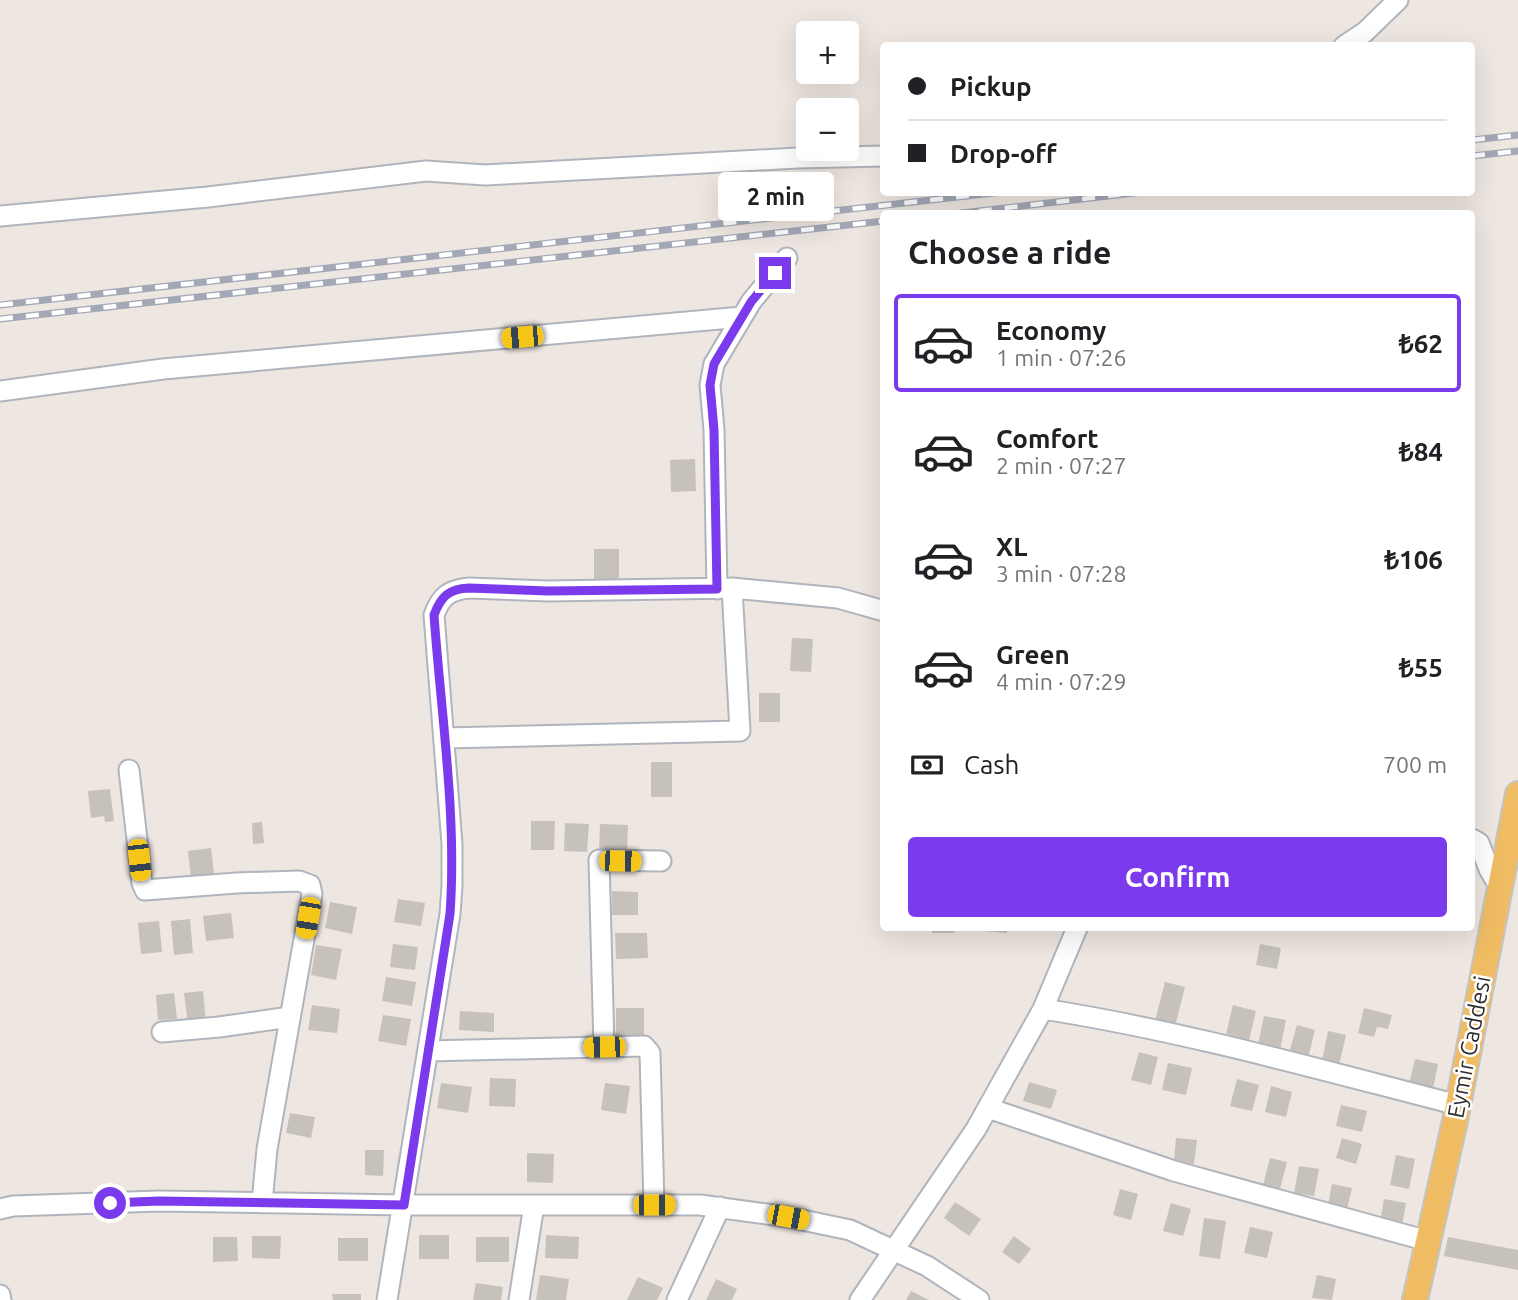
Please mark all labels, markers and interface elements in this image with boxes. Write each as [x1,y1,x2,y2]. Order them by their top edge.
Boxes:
map controls [796,21,859,161]
button: + [796,21,859,84]
text: Pickup [950,72,1032,101]
button: − [796,98,859,161]
text: Drop-off [950,139,1057,168]
callout: 2 min [717,172,833,220]
text: 2 min [747,184,805,209]
text: Choose a ride [908,234,1111,270]
route end [759,257,791,289]
icon: car [912,312,975,375]
text: Economy [996,316,1106,345]
car [501,325,544,349]
text: ₺62 [1399,329,1443,358]
text: 1 min · 07:26 [996,345,1127,370]
icon: car [912,420,975,483]
text: Comfort [996,424,1099,453]
text: ₺84 [1399,437,1443,466]
text: 2 min · 07:27 [996,453,1127,478]
icon: car [912,528,975,591]
text: XL [996,532,1027,561]
text: ₺106 [1384,545,1443,574]
text: 3 min · 07:28 [996,561,1127,586]
icon: car [912,636,975,699]
text: Green [996,640,1070,669]
text: ₺55 [1399,653,1443,682]
text: 4 min · 07:29 [996,669,1127,694]
icon: cash [908,746,946,784]
text: Cash [964,750,1019,779]
text: 700 m [1383,752,1447,777]
button: Confirm [908,837,1447,917]
car [127,838,152,882]
car [599,850,642,872]
car [295,895,322,941]
street label: Eymir Caddesi [1442,974,1495,1120]
car [583,1036,626,1058]
route start [94,1187,126,1219]
car [634,1195,676,1216]
car [766,1203,811,1231]

